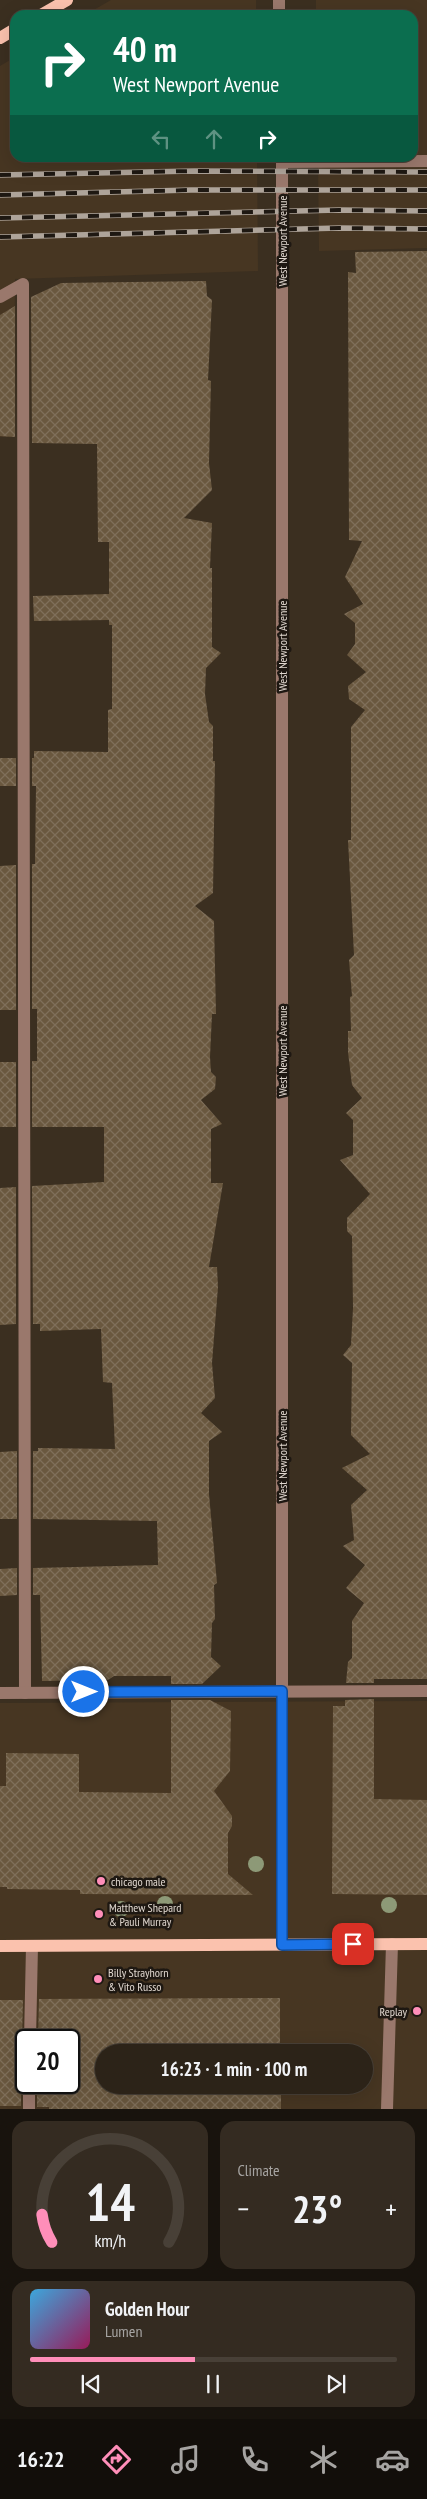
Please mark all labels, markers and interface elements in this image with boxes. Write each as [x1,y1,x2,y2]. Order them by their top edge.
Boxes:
text: 40 m [113,26,177,72]
icon: right [30,30,95,95]
text: West Newport Avenue [113,70,279,98]
icon: left [147,125,175,153]
icon: ahead [200,125,228,153]
icon: right [253,125,281,153]
street label: West Newport Avenue [275,196,290,286]
street label: West Newport Avenue [275,601,290,691]
street label: West Newport Avenue [275,1006,290,1096]
street label: West Newport Avenue [275,1411,290,1501]
position arrow [57,1665,109,1717]
place label: chicago male [111,1874,166,1889]
marker: chicago male [95,1875,107,1887]
place label: Matthew Shepard & Pauli Murray [109,1900,181,1929]
marker: Matthew Shepard & Pauli Murray [93,1908,105,1920]
pin [332,1923,374,1965]
icon: arrive [339,1930,367,1958]
place label: Billy Strayhorn & Vito Russo [108,1965,169,1994]
marker: Billy Strayhorn & Vito Russo [92,1973,104,1985]
place label: Replay [379,2004,407,2019]
marker: Replay [411,2005,423,2017]
speed limit sign: 20 [15,2029,80,2094]
text: 16:23 · 1 min · 100 m [161,2057,307,2081]
text: Climate [238,2160,280,2180]
text: 14 [85,2168,135,2235]
text: 23° [292,2184,342,2233]
text: − [238,2190,249,2227]
text: + [385,2190,397,2227]
text: km/h [94,2229,126,2252]
text: Golden Hour [105,2297,189,2321]
text: Lumen [105,2321,142,2341]
icon: previous [77,2370,105,2398]
icon: pause [199,2370,227,2398]
icon: next [322,2370,350,2398]
icon: directions [99,2442,134,2477]
icon: music [168,2442,203,2477]
icon: phone [237,2442,272,2477]
icon: climate [306,2442,341,2477]
icon: car [375,2442,410,2477]
text: 16:22 [17,2445,65,2473]

